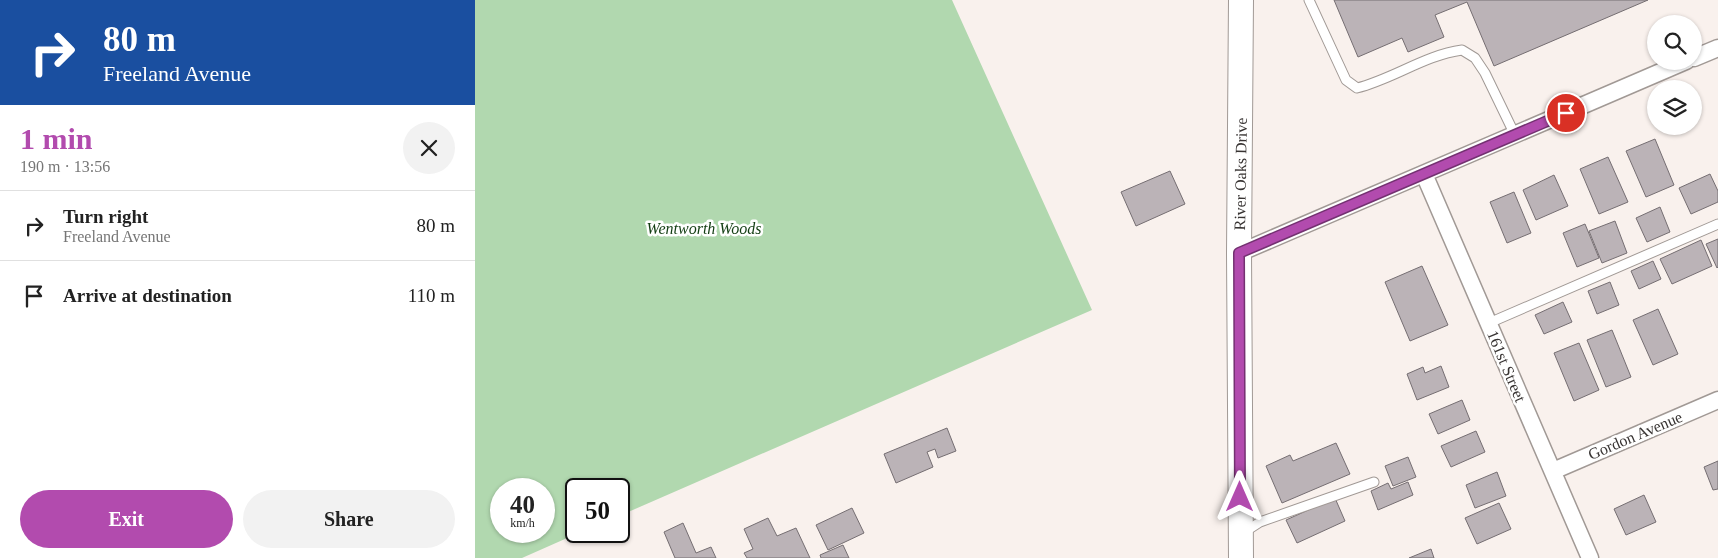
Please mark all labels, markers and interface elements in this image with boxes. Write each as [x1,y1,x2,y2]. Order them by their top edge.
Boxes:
map controls [1647,15,1702,135]
button: search [1647,15,1702,70]
icon: right [20,20,85,85]
text: 80 m [103,20,176,59]
text: Freeland Avenue [103,61,251,86]
button: layers [1647,80,1702,135]
pin [1545,92,1587,134]
icon: arrive [1552,99,1580,127]
street label: River Oaks Drive [1231,117,1250,231]
text: 1 min [20,122,93,155]
button: close [403,122,455,174]
text: 190 m · 13:56 [20,158,110,175]
text: Turn right [63,206,148,227]
icon: right [20,212,48,240]
text: 80 m [416,215,455,236]
park label: Wentworth Woods [647,220,761,237]
text: Freeland Avenue [63,228,171,245]
icon: arrive [20,282,48,310]
text: Arrive at destination [63,285,232,306]
text: 110 m [408,285,455,306]
street label: 161st Street [1484,328,1529,405]
street label: Gordon Avenue [1586,408,1685,463]
position arrow [1213,470,1265,522]
speed limit sign: 50 [565,478,630,543]
button: Exit [20,490,233,548]
button: Share [243,490,455,548]
text: 40 [510,491,535,518]
text: km/h [510,516,535,530]

